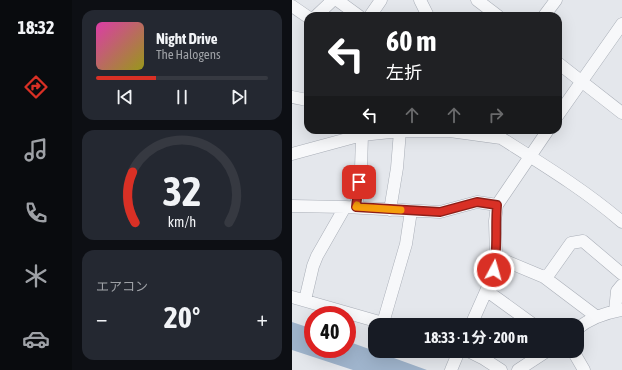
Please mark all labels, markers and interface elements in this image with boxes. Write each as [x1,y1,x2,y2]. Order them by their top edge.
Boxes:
text: 18:32 [17,17,55,38]
text: 60 m [386,25,436,57]
icon: left [320,28,372,80]
text: Night Drive [156,30,218,47]
text: The Halogens [156,47,221,62]
text: 左折 [386,62,422,83]
icon: directions [22,73,50,101]
icon: previous [114,86,136,108]
icon: pause [171,86,193,108]
icon: next [228,86,250,108]
icon: left [359,104,381,126]
icon: ahead [401,104,423,126]
icon: ahead [443,104,465,126]
icon: right [485,104,507,126]
icon: music [22,136,50,164]
pin [342,165,376,199]
text: 32 [162,167,202,215]
icon: arrive [348,171,370,193]
icon: phone [22,199,50,227]
text: km/h [168,214,196,230]
position arrow [473,249,515,291]
icon: climate [22,262,50,290]
text: エアコン [96,279,148,294]
text: 20° [164,300,200,334]
text: − [96,305,107,331]
text: + [257,305,268,331]
speed limit sign: 40 [304,306,356,358]
icon: car [22,325,50,353]
text: 18:33 · 1 分 · 200 m [424,329,528,346]

